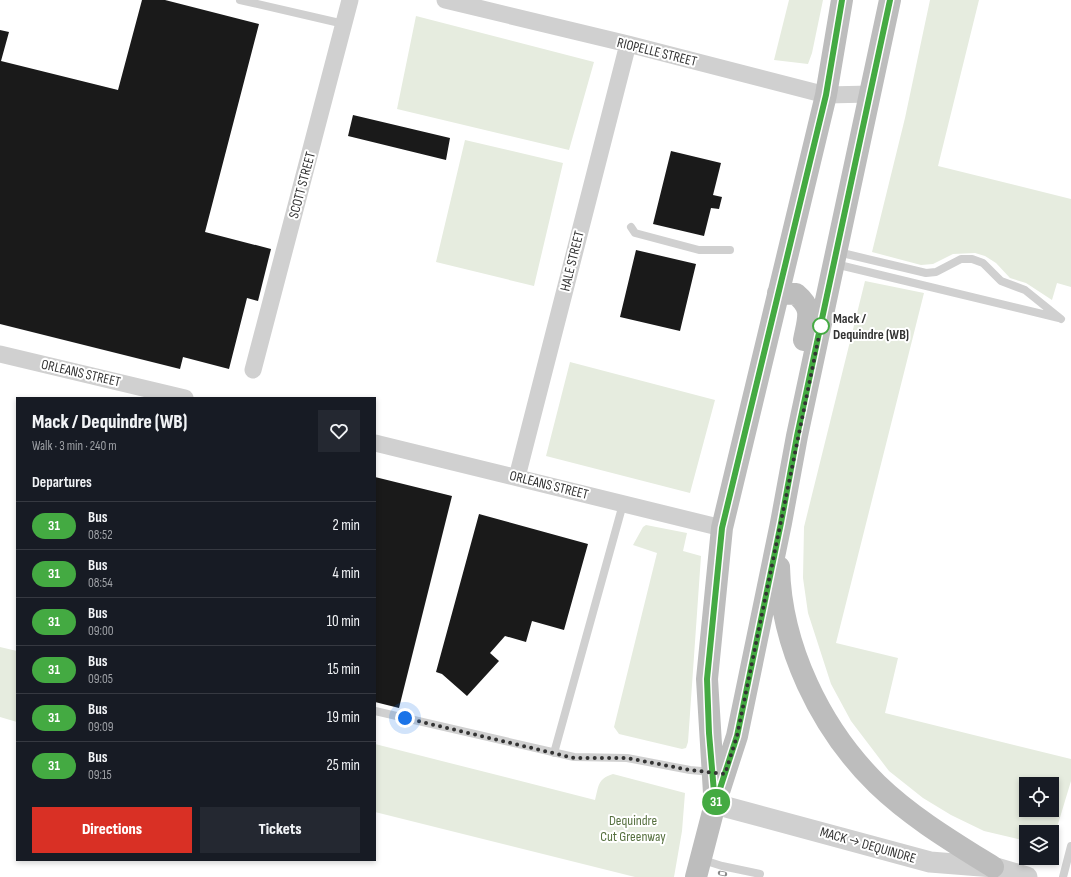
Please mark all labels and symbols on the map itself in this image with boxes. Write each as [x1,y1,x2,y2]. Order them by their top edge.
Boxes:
street label: RIOPELLE STREET [615,34,699,70]
street label: SCOTT STREET [285,150,319,220]
street label: HALE STREET [556,229,588,293]
place label: Mack / Dequindre (WB) [833,310,909,343]
marker: Mack / Dequindre (WB) [812,317,830,335]
street label: ORLEANS STREET [40,356,123,390]
street label: ORLEANS STREET [508,467,591,503]
your location [395,708,415,728]
line badge: 31 [698,789,734,815]
park label: Dequindre Cut Greenway [600,812,666,845]
street label: MACK → DEQUINDRE [818,823,918,867]

